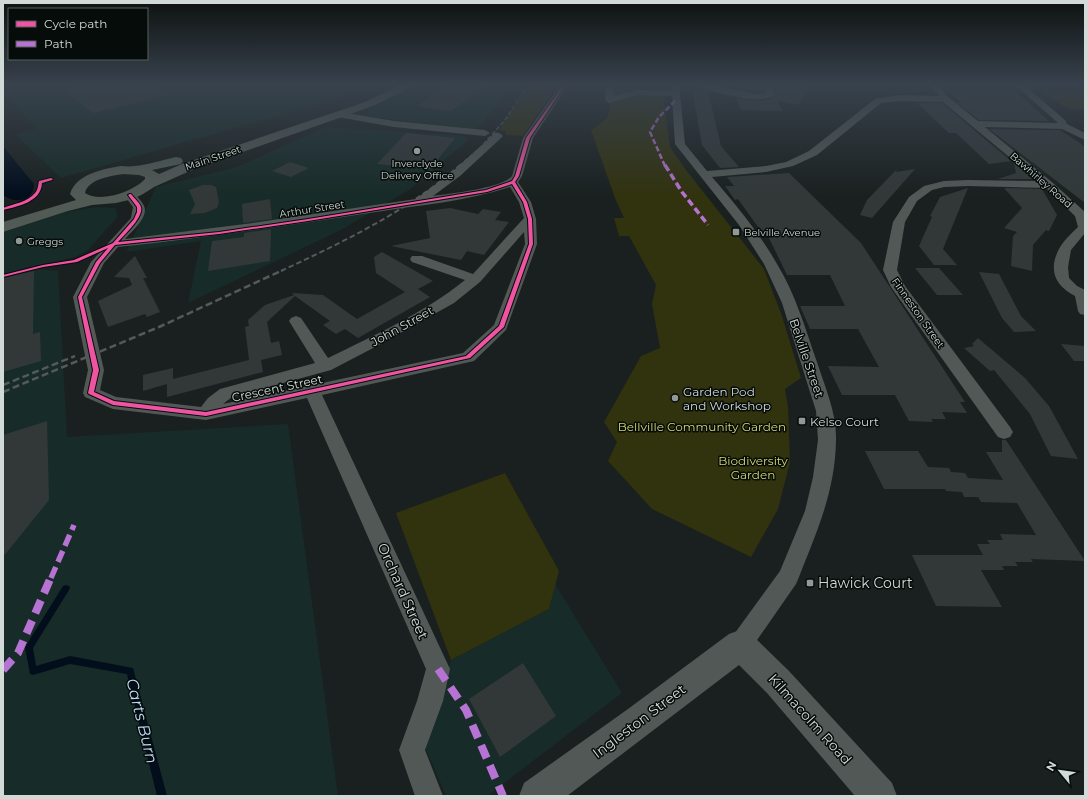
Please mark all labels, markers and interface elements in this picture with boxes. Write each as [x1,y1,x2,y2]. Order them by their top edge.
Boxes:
legend [8,8,148,60]
text: Cycle path [44,16,107,31]
text: Path [44,36,73,51]
street label: Main Street [184,142,242,174]
marker: Inverclyde Delivery Office [412,146,422,156]
street label: Bawhirley Road [1007,149,1075,211]
place label: Inverclyde Delivery Office [381,157,453,182]
street label: Arthur Street [279,197,345,221]
place label: Belville Avenue [744,226,820,239]
marker: Belville Avenue [731,227,741,237]
place label: Greggs [27,235,63,248]
marker: Greggs [14,236,24,246]
street label: Finneston Street [889,275,947,351]
street label: John Street [367,303,436,350]
street label: Belville Street [786,317,828,400]
street label: Crescent Street [230,371,324,405]
place label: Garden Pod and Workshop [683,384,771,413]
marker: Garden Pod and Workshop [670,393,680,403]
place label: Kelso Court [810,414,879,429]
marker: Kelso Court [797,416,807,426]
park label: Bellville Community Garden [618,419,786,434]
park label: Biodiversity Garden [718,453,788,482]
street label: Orchard Street [374,540,432,642]
place label: Hawick Court [818,574,913,592]
marker: Hawick Court [805,578,815,588]
street label: Kilmacolm Road [764,670,856,768]
water label: Carts Burn [122,676,162,766]
street label: Ingleston Street [589,680,689,762]
north arrow [1040,751,1080,791]
text: N [1043,759,1060,773]

